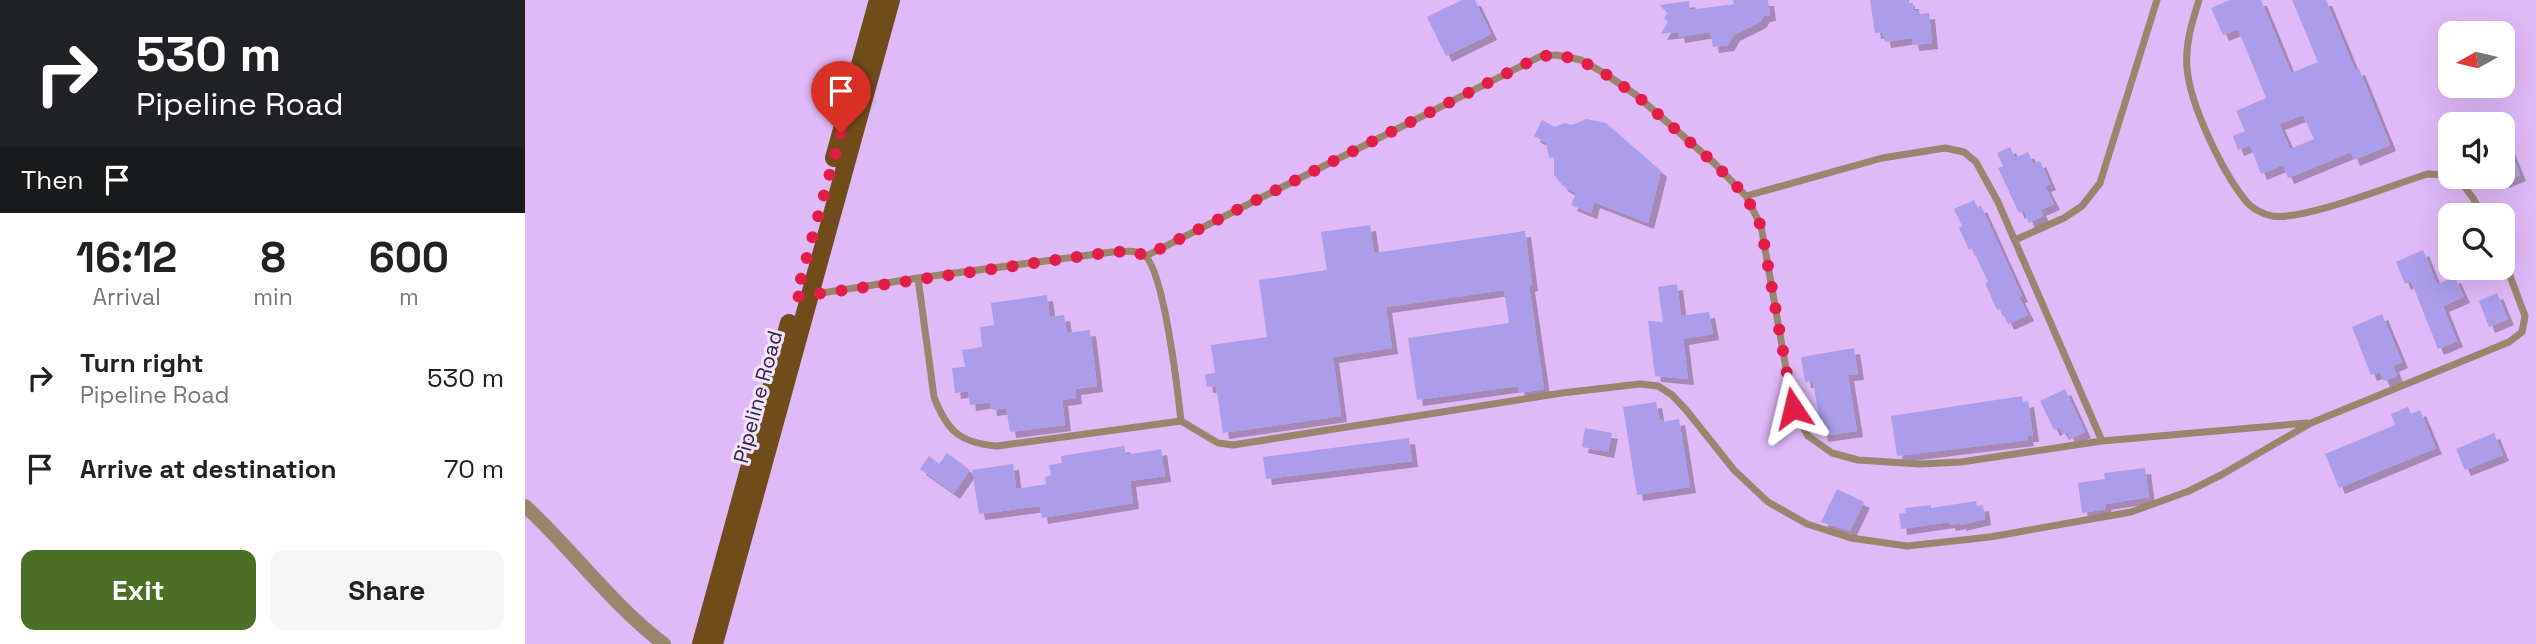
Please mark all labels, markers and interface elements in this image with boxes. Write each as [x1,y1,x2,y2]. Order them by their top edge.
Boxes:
north arrow [2438,21,2515,98]
map controls [2438,21,2515,280]
text: 530 m [136,23,281,85]
icon: right [21,28,112,119]
pin [811,61,871,133]
icon: arrive [822,72,860,110]
text: Pipeline Road [136,84,344,124]
button: sound [2438,112,2515,189]
icon: arrive [98,161,136,199]
text: Then [21,163,84,197]
button: search [2438,203,2515,280]
text: 16:12 [76,231,177,284]
text: 8 [260,231,286,284]
text: 600 [369,231,449,284]
text: Arrival [92,282,161,312]
text: min [253,282,293,312]
text: m [399,282,419,312]
street label: Pipeline Road [727,328,788,466]
text: Turn right [80,346,204,380]
icon: right [21,359,59,397]
text: 530 m [427,361,504,395]
position arrow [1756,371,1830,445]
text: Pipeline Road [80,380,229,410]
icon: arrive [21,450,59,488]
text: Arrive at destination [80,452,337,486]
text: 70 m [444,452,504,486]
button: Exit [21,550,256,630]
button: Share [270,550,504,630]

